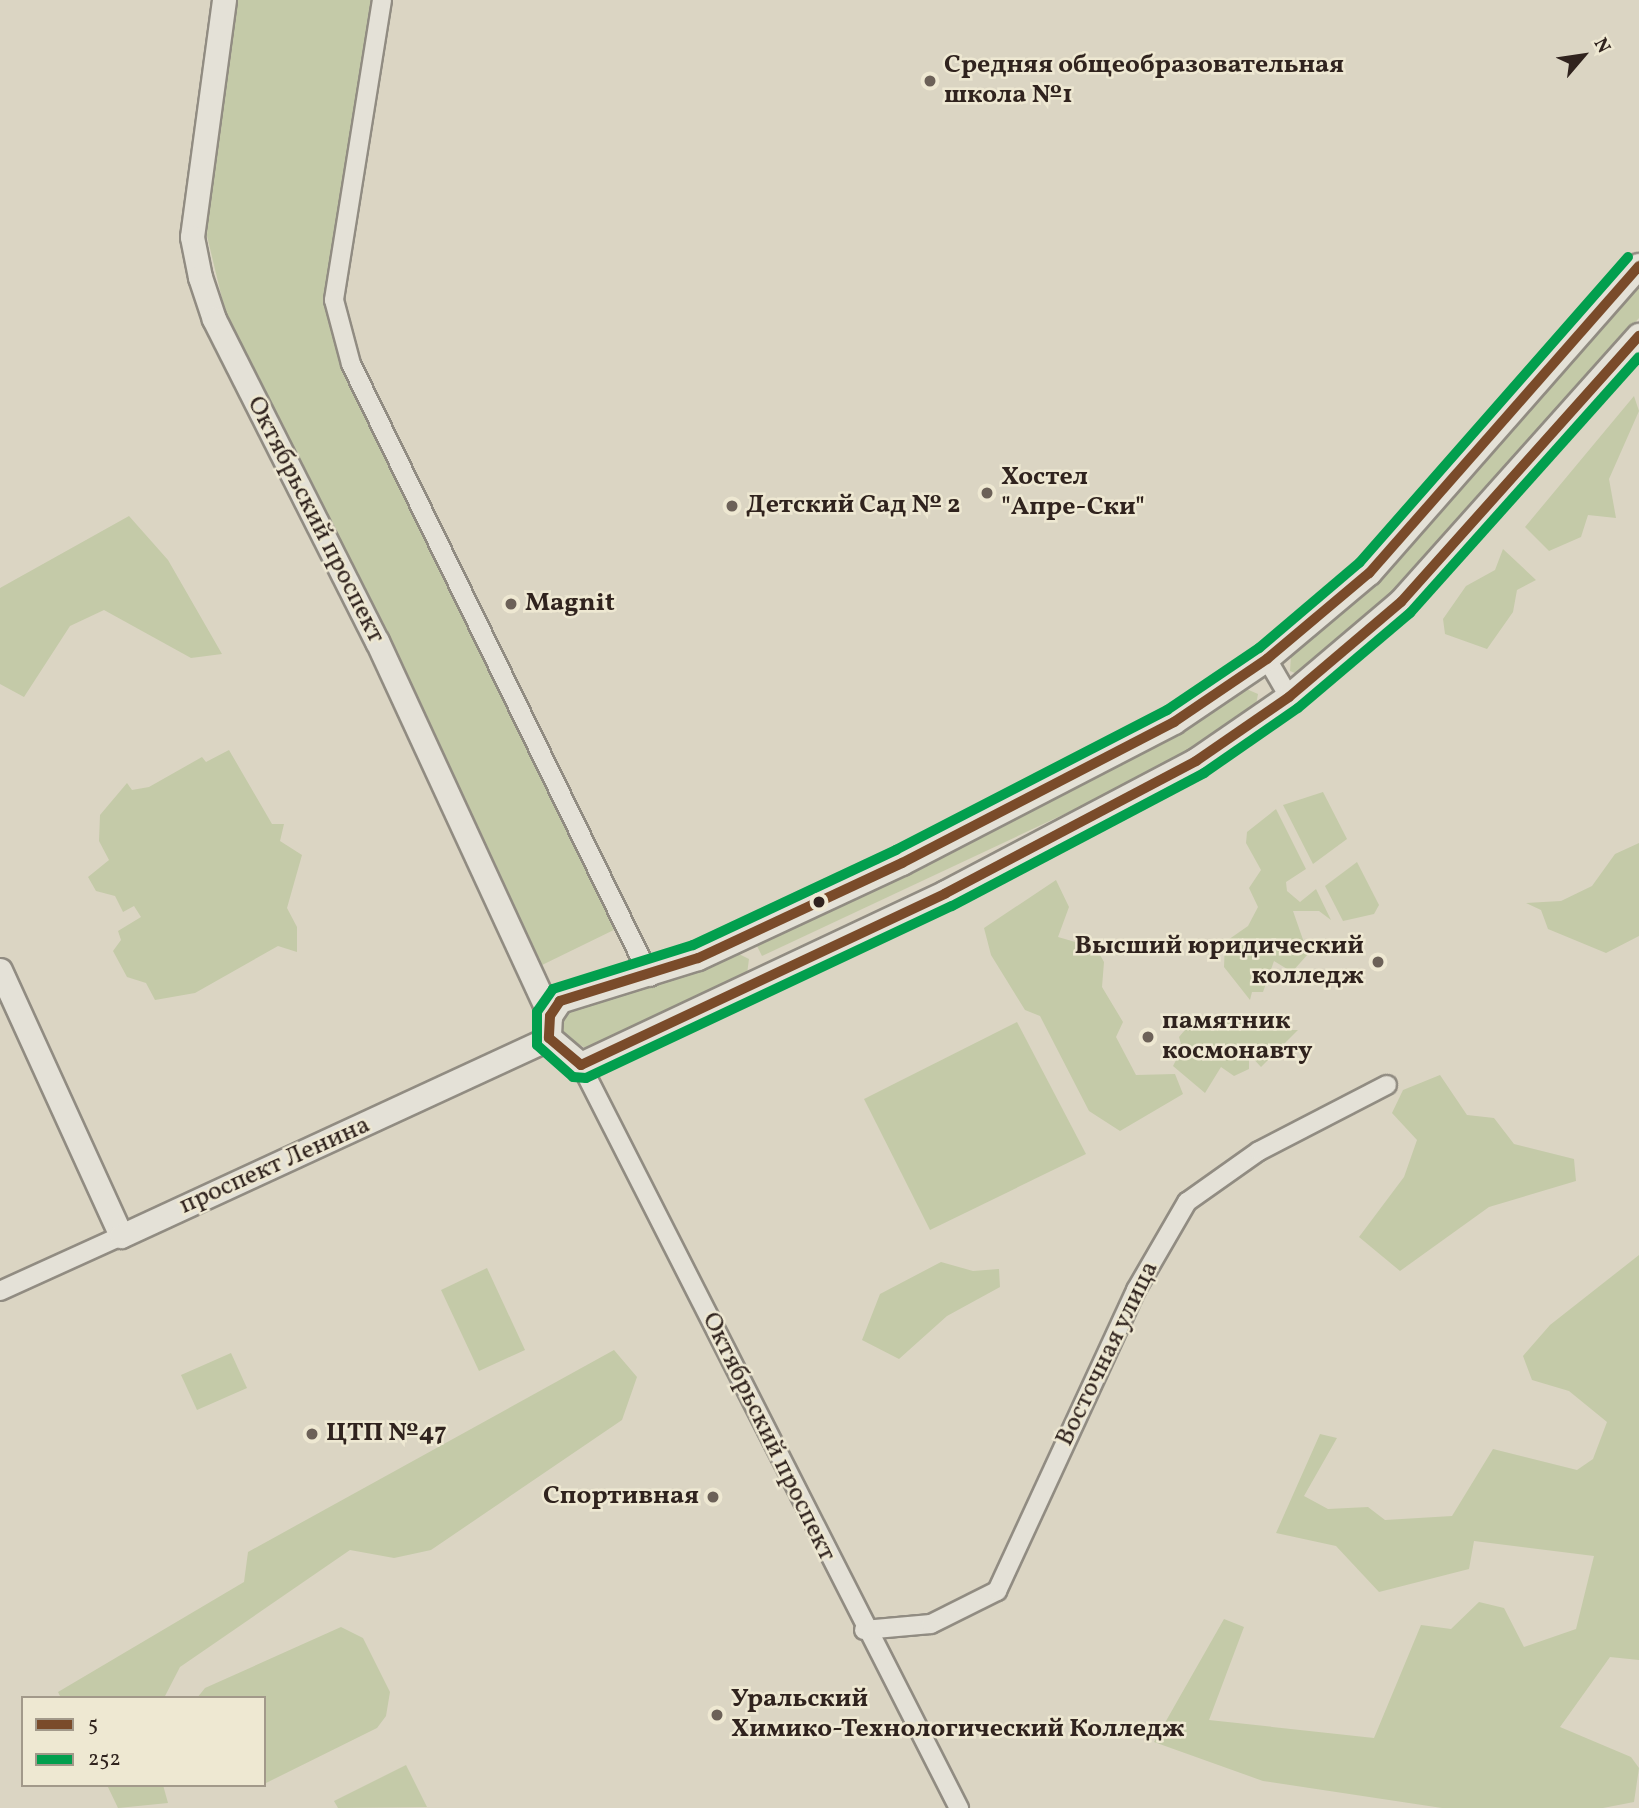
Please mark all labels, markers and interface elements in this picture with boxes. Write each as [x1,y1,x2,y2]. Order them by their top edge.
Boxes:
north arrow [1548,21,1618,91]
text: N [1587,33,1616,58]
place label: Средняя общеобразовательная школа №1 [944,50,1344,112]
marker: Средняя общеобразовательная школа №1 [922,73,938,89]
street label: Октябрьский проспект [239,391,391,649]
place label: Хостел "Апре-Ски" [1001,462,1145,524]
marker: Хостел "Апре-Ски" [979,485,995,501]
place label: Детский Сад № 2 [746,490,961,522]
marker: Детский Сад № 2 [724,498,740,514]
place label: Magnit [525,588,615,620]
marker: Magnit [503,596,519,612]
unlabelled marker [812,895,826,909]
place label: Высший юридический колледж [1074,931,1364,992]
marker: Высший юридический колледж [1370,954,1386,970]
place label: памятник космонавту [1162,1006,1313,1068]
marker: памятник космонавту [1140,1029,1156,1045]
street label: проспект Ленина [175,1110,375,1222]
street label: Восточная улица [1050,1256,1166,1452]
street label: Октябрьский проспект [694,1308,842,1566]
place label: ЦТП №47 [326,1418,447,1450]
marker: ЦТП №47 [304,1426,320,1442]
place label: Спортивная [543,1481,699,1513]
marker: Спортивная [705,1489,721,1505]
place label: Уральский Химико-Технологический Колледж [731,1684,1185,1746]
legend [21,1696,266,1787]
marker: Уральский Химико-Технологический Колледж [709,1707,725,1723]
text: 5 [88,1710,98,1739]
text: 252 [88,1745,121,1774]

